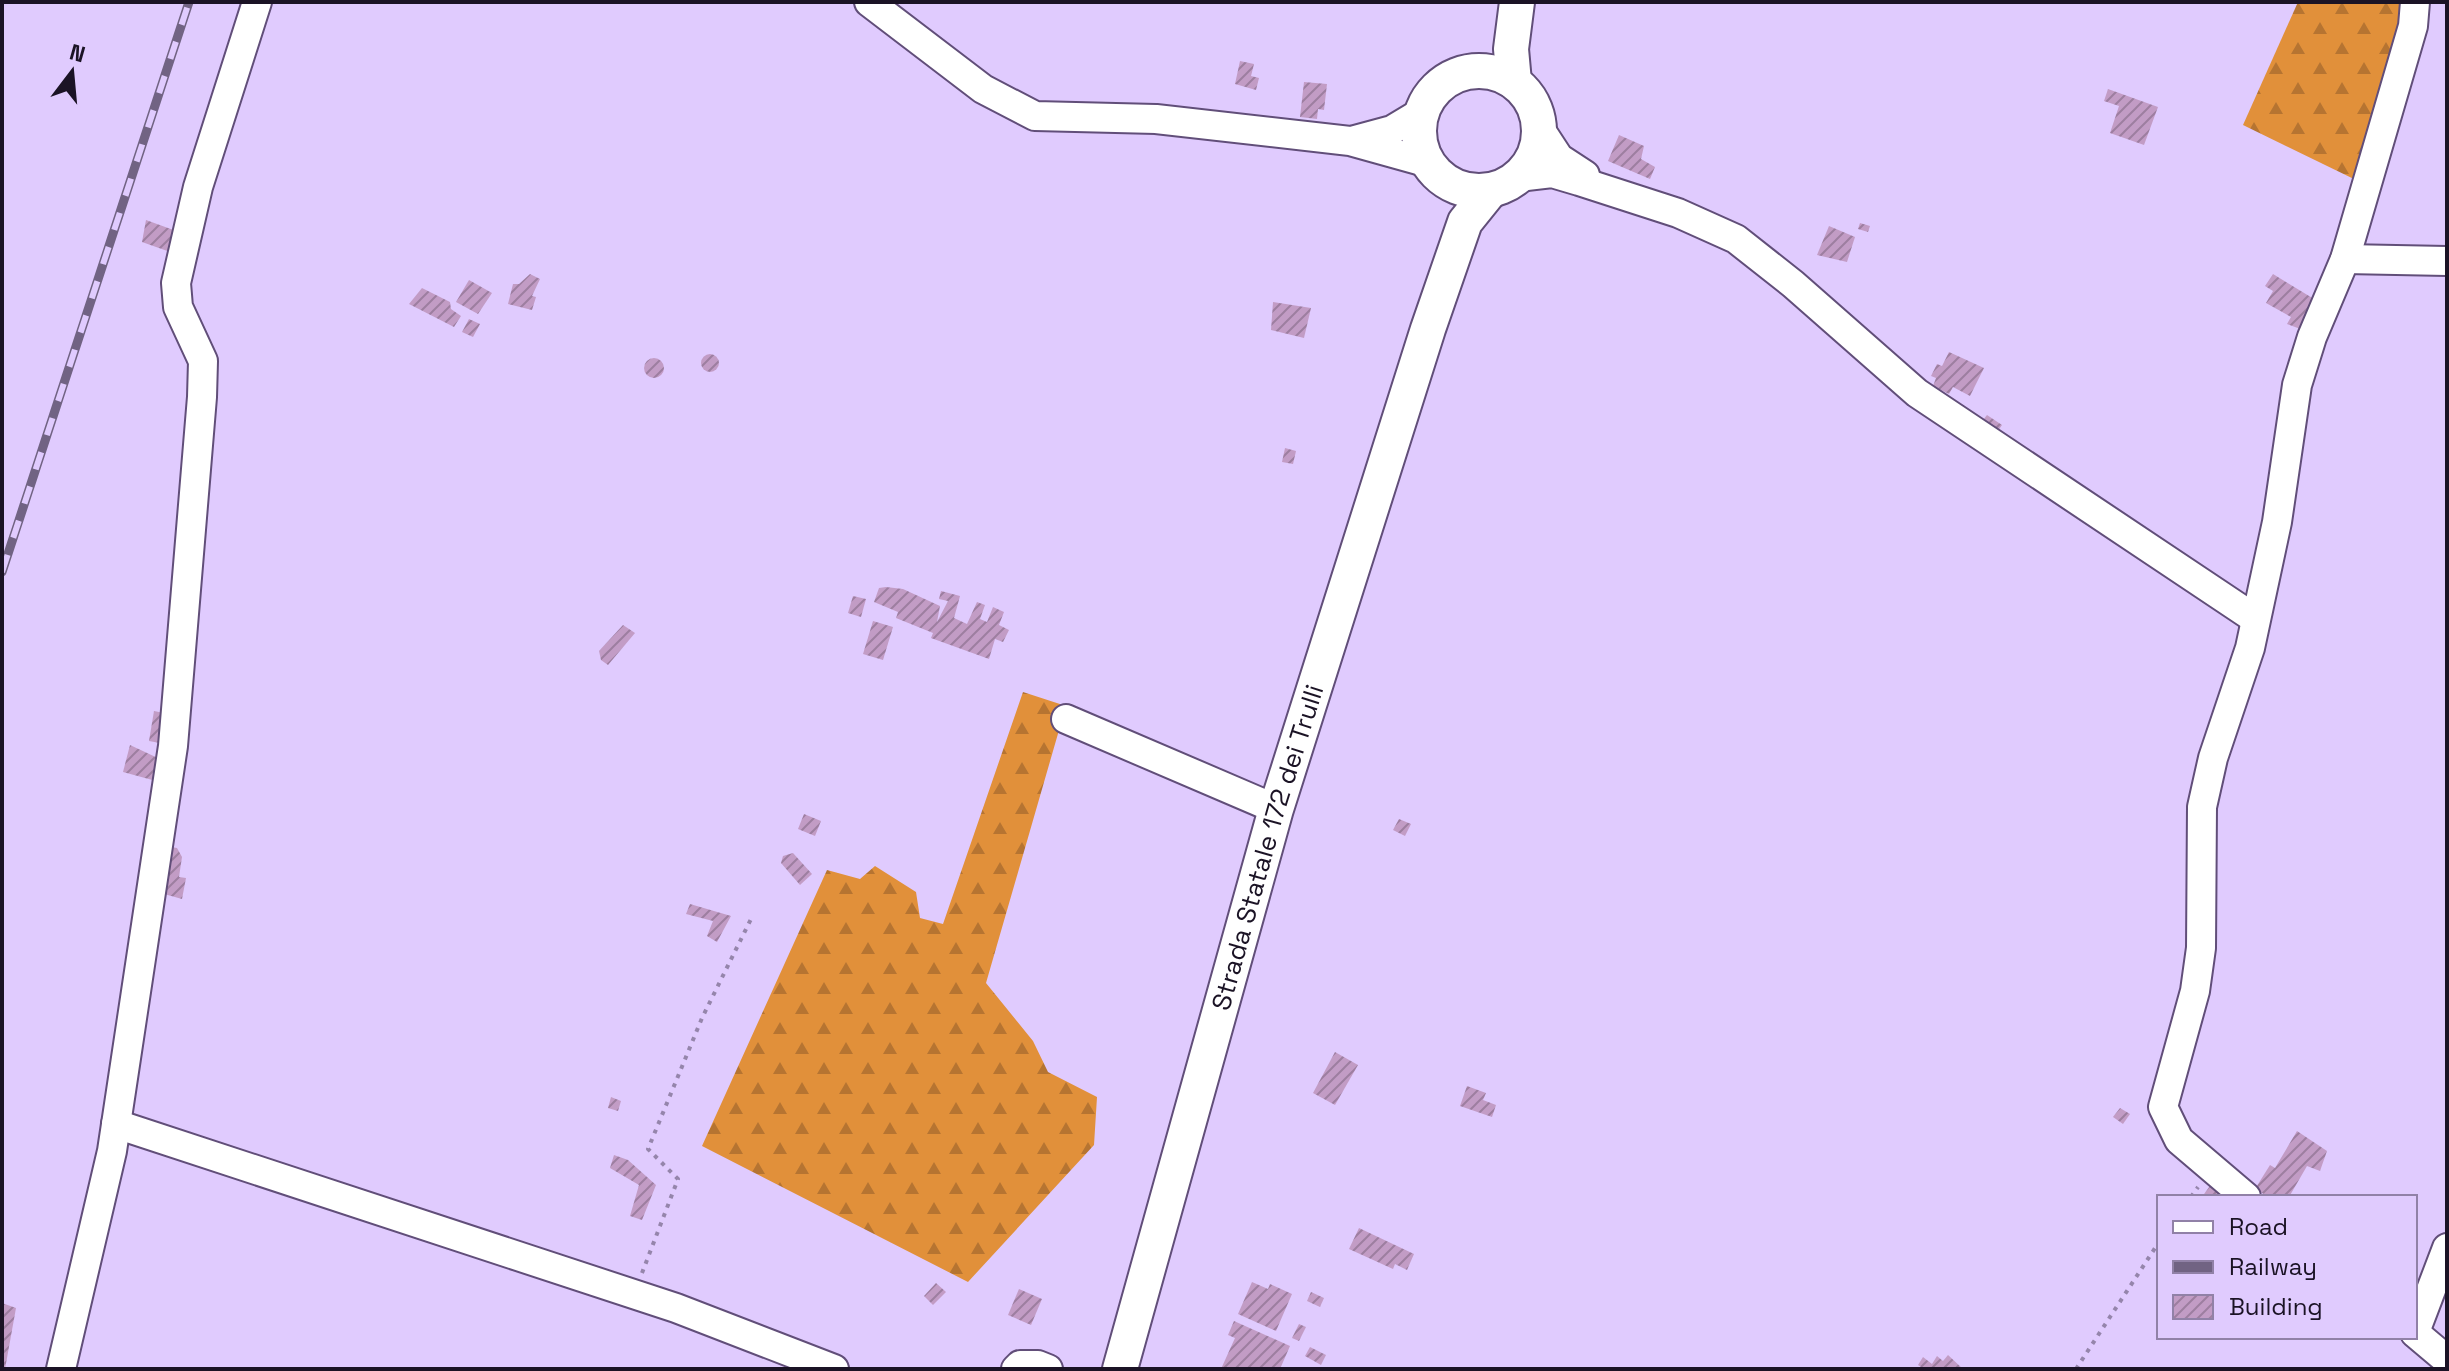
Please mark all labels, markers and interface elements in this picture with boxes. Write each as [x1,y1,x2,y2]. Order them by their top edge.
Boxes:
north arrow [32,32,112,112]
text: N [67,37,88,68]
street label: Strada Statale 172 dei Trulli [1204,680,1331,1014]
legend [2157,1195,2417,1339]
text: Road [2229,1211,2288,1242]
text: Railway [2229,1251,2317,1282]
text: Building [2229,1291,2323,1322]

